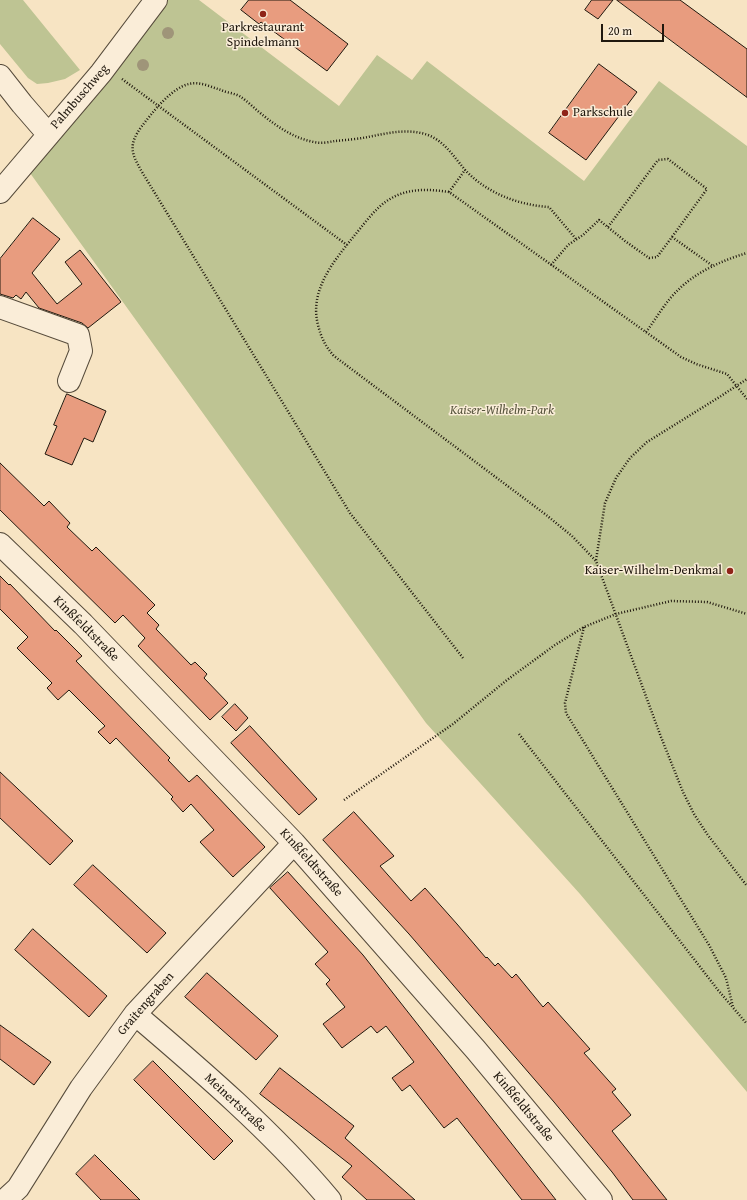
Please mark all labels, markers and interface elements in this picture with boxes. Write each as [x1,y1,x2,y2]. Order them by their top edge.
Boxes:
marker: Parkrestaurant Spindelmann [258,9,268,19]
scale bar [603,16,666,42]
place label: Parkrestaurant Spindelmann [222,20,304,51]
text: 20 m [608,22,632,39]
street label: Palmbuschweg [48,61,112,133]
place label: Parkschule [573,105,633,121]
marker: Parkschule [560,108,570,118]
park label: Kaiser-Wilhelm-Park [450,403,554,419]
place label: Kaiser-Wilhelm-Denkmal [585,563,722,579]
marker: Kaiser-Wilhelm-Denkmal [725,566,735,576]
street label: Kinßfeldtstraße [50,593,122,665]
street label: Kinßfeldtstraße [276,826,346,900]
street label: Graitengraben [114,969,178,1039]
street label: Kinßfeldtstraße [489,1069,557,1145]
street label: Meinertstraße [201,1070,269,1136]

